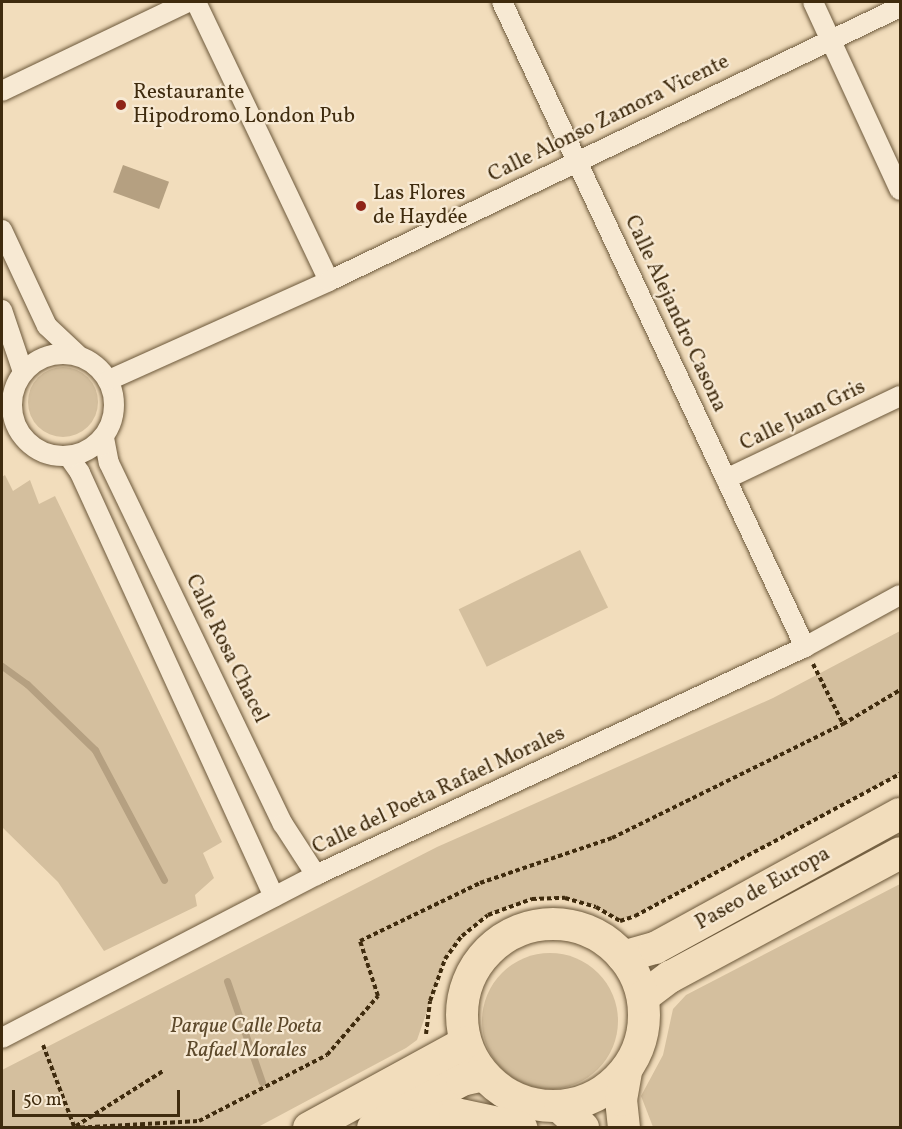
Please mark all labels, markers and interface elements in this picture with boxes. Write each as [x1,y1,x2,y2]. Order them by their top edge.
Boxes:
street label: Calle Alonso Zamora Vicente [484,49,734,189]
place label: Restaurante Hipodromo London Pub [133,80,355,130]
marker: Restaurante Hipodromo London Pub [114,98,128,112]
place label: Las Flores de Haydée [373,181,468,231]
marker: Las Flores de Haydée [354,199,368,213]
street label: Calle Alejandro Casona [618,212,732,416]
street label: Calle Juan Gris [736,375,870,457]
street label: Calle Rosa Chacel [179,571,273,727]
street label: Calle del Poeta Rafael Morales [309,721,569,861]
street label: Paseo de Europa [691,842,835,936]
park label: Parque Calle Poeta Rafael Morales [170,1014,322,1064]
scale bar [15,1078,183,1116]
text: 50 m [23,1088,62,1113]

